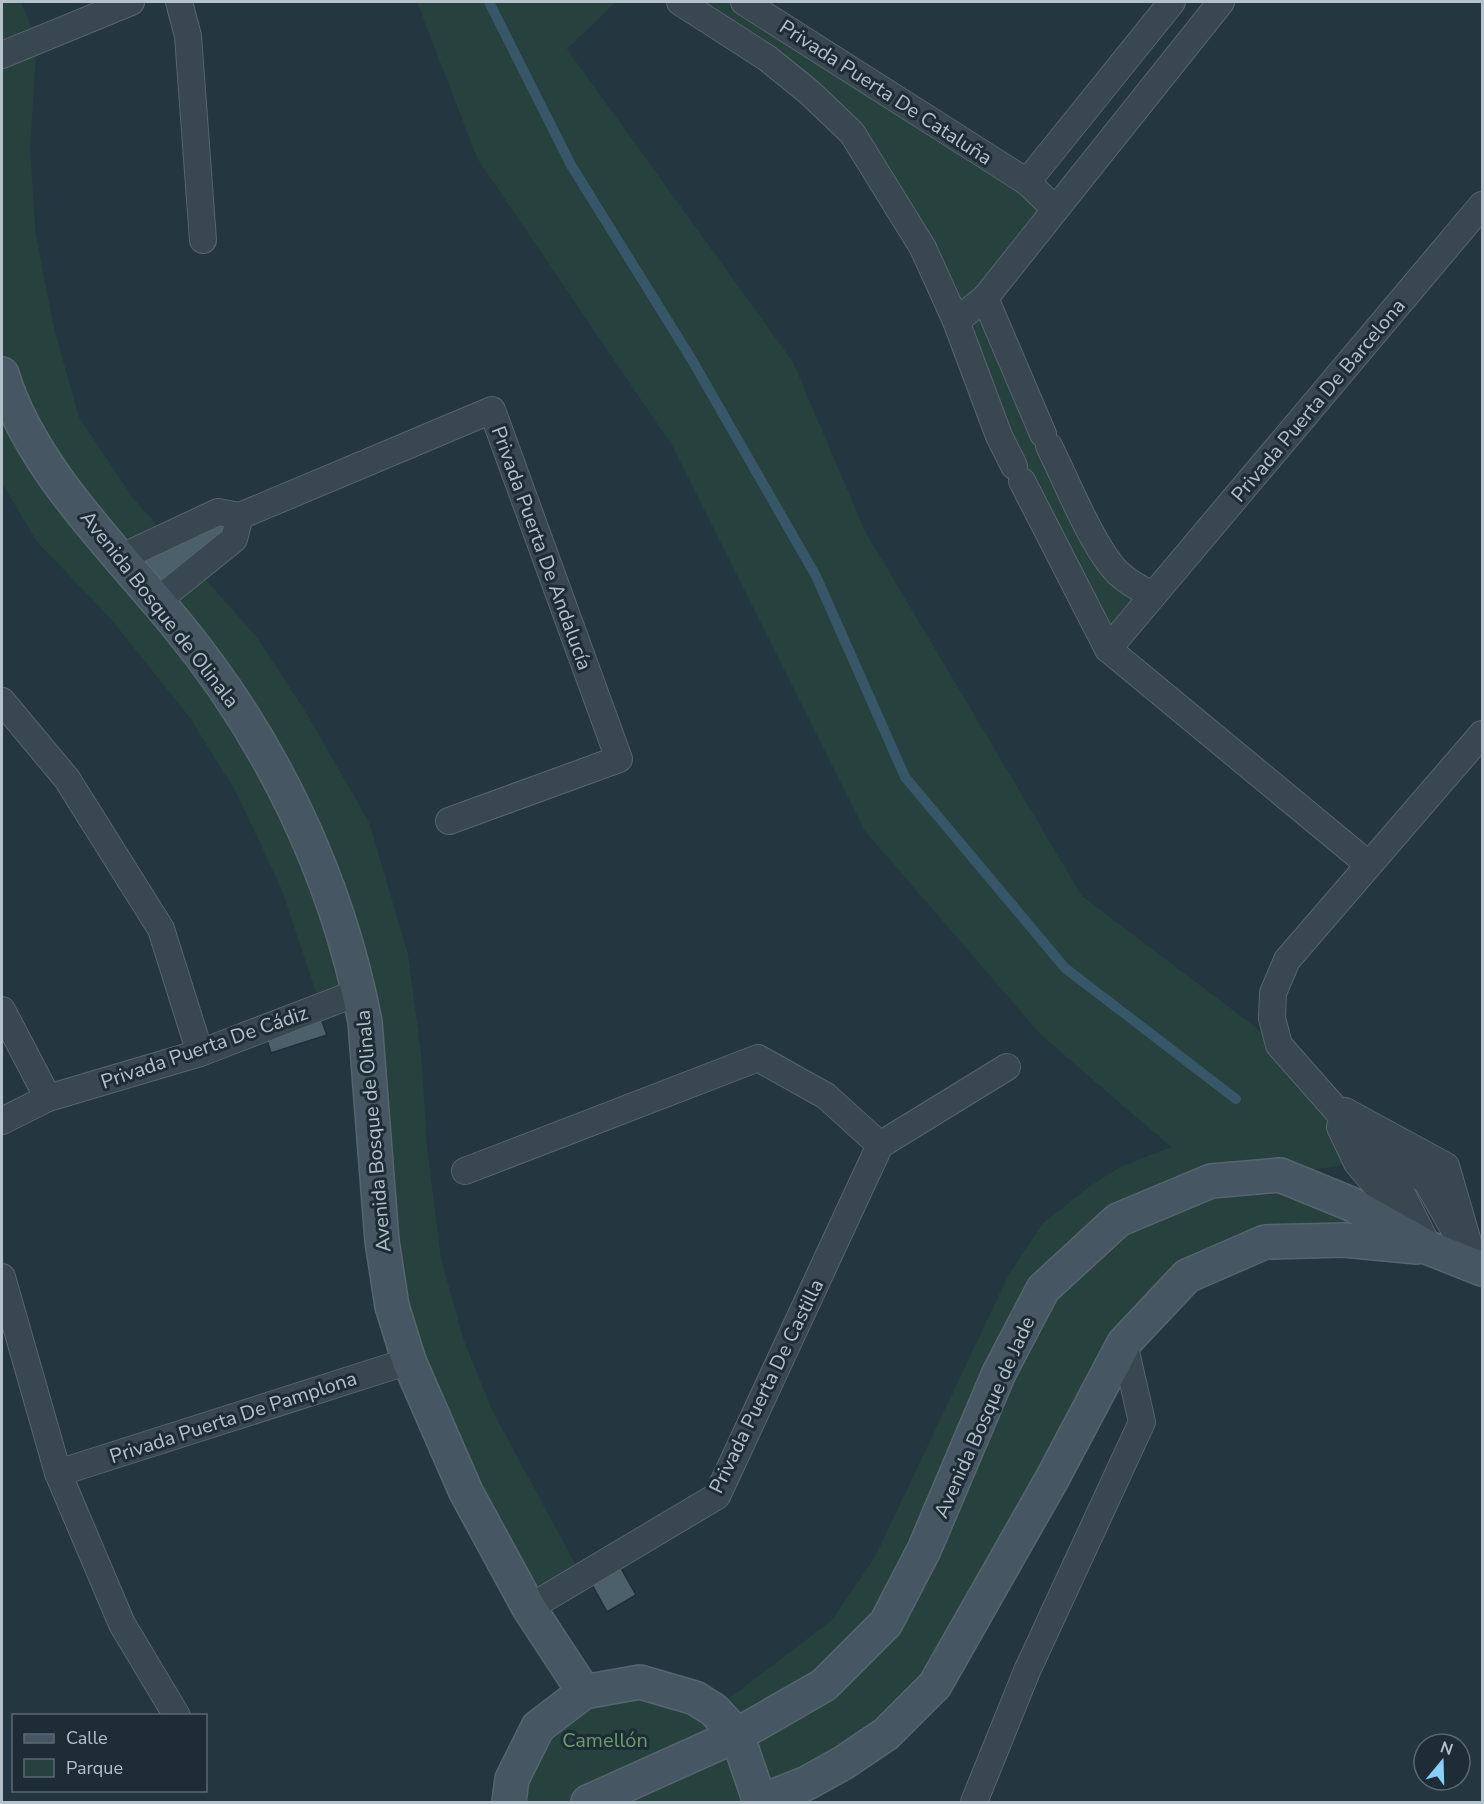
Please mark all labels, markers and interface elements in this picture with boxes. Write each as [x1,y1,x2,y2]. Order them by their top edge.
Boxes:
street label: Privada Puerta De Cataluña [774,13,997,171]
street label: Privada Puerta De Barcelona [1225,293,1412,508]
street label: Privada Puerta De Andalucía [485,423,598,674]
street label: Avenida Bosque de Olinala [74,505,245,713]
street label: Privada Puerta De Cádiz [97,999,311,1096]
street label: Avenida Bosque de Olinala [349,1009,398,1253]
street label: Privada Puerta De Castilla [703,1275,830,1498]
street label: Avenida Bosque de Jade [928,1312,1041,1522]
street label: Privada Puerta De Pamplona [106,1365,360,1470]
legend [12,1714,207,1792]
text: Calle [66,1726,108,1750]
park label: Camellón [562,1727,648,1754]
north arrow [1412,1732,1472,1792]
text: N [1437,1736,1456,1761]
text: Parque [66,1756,123,1780]

